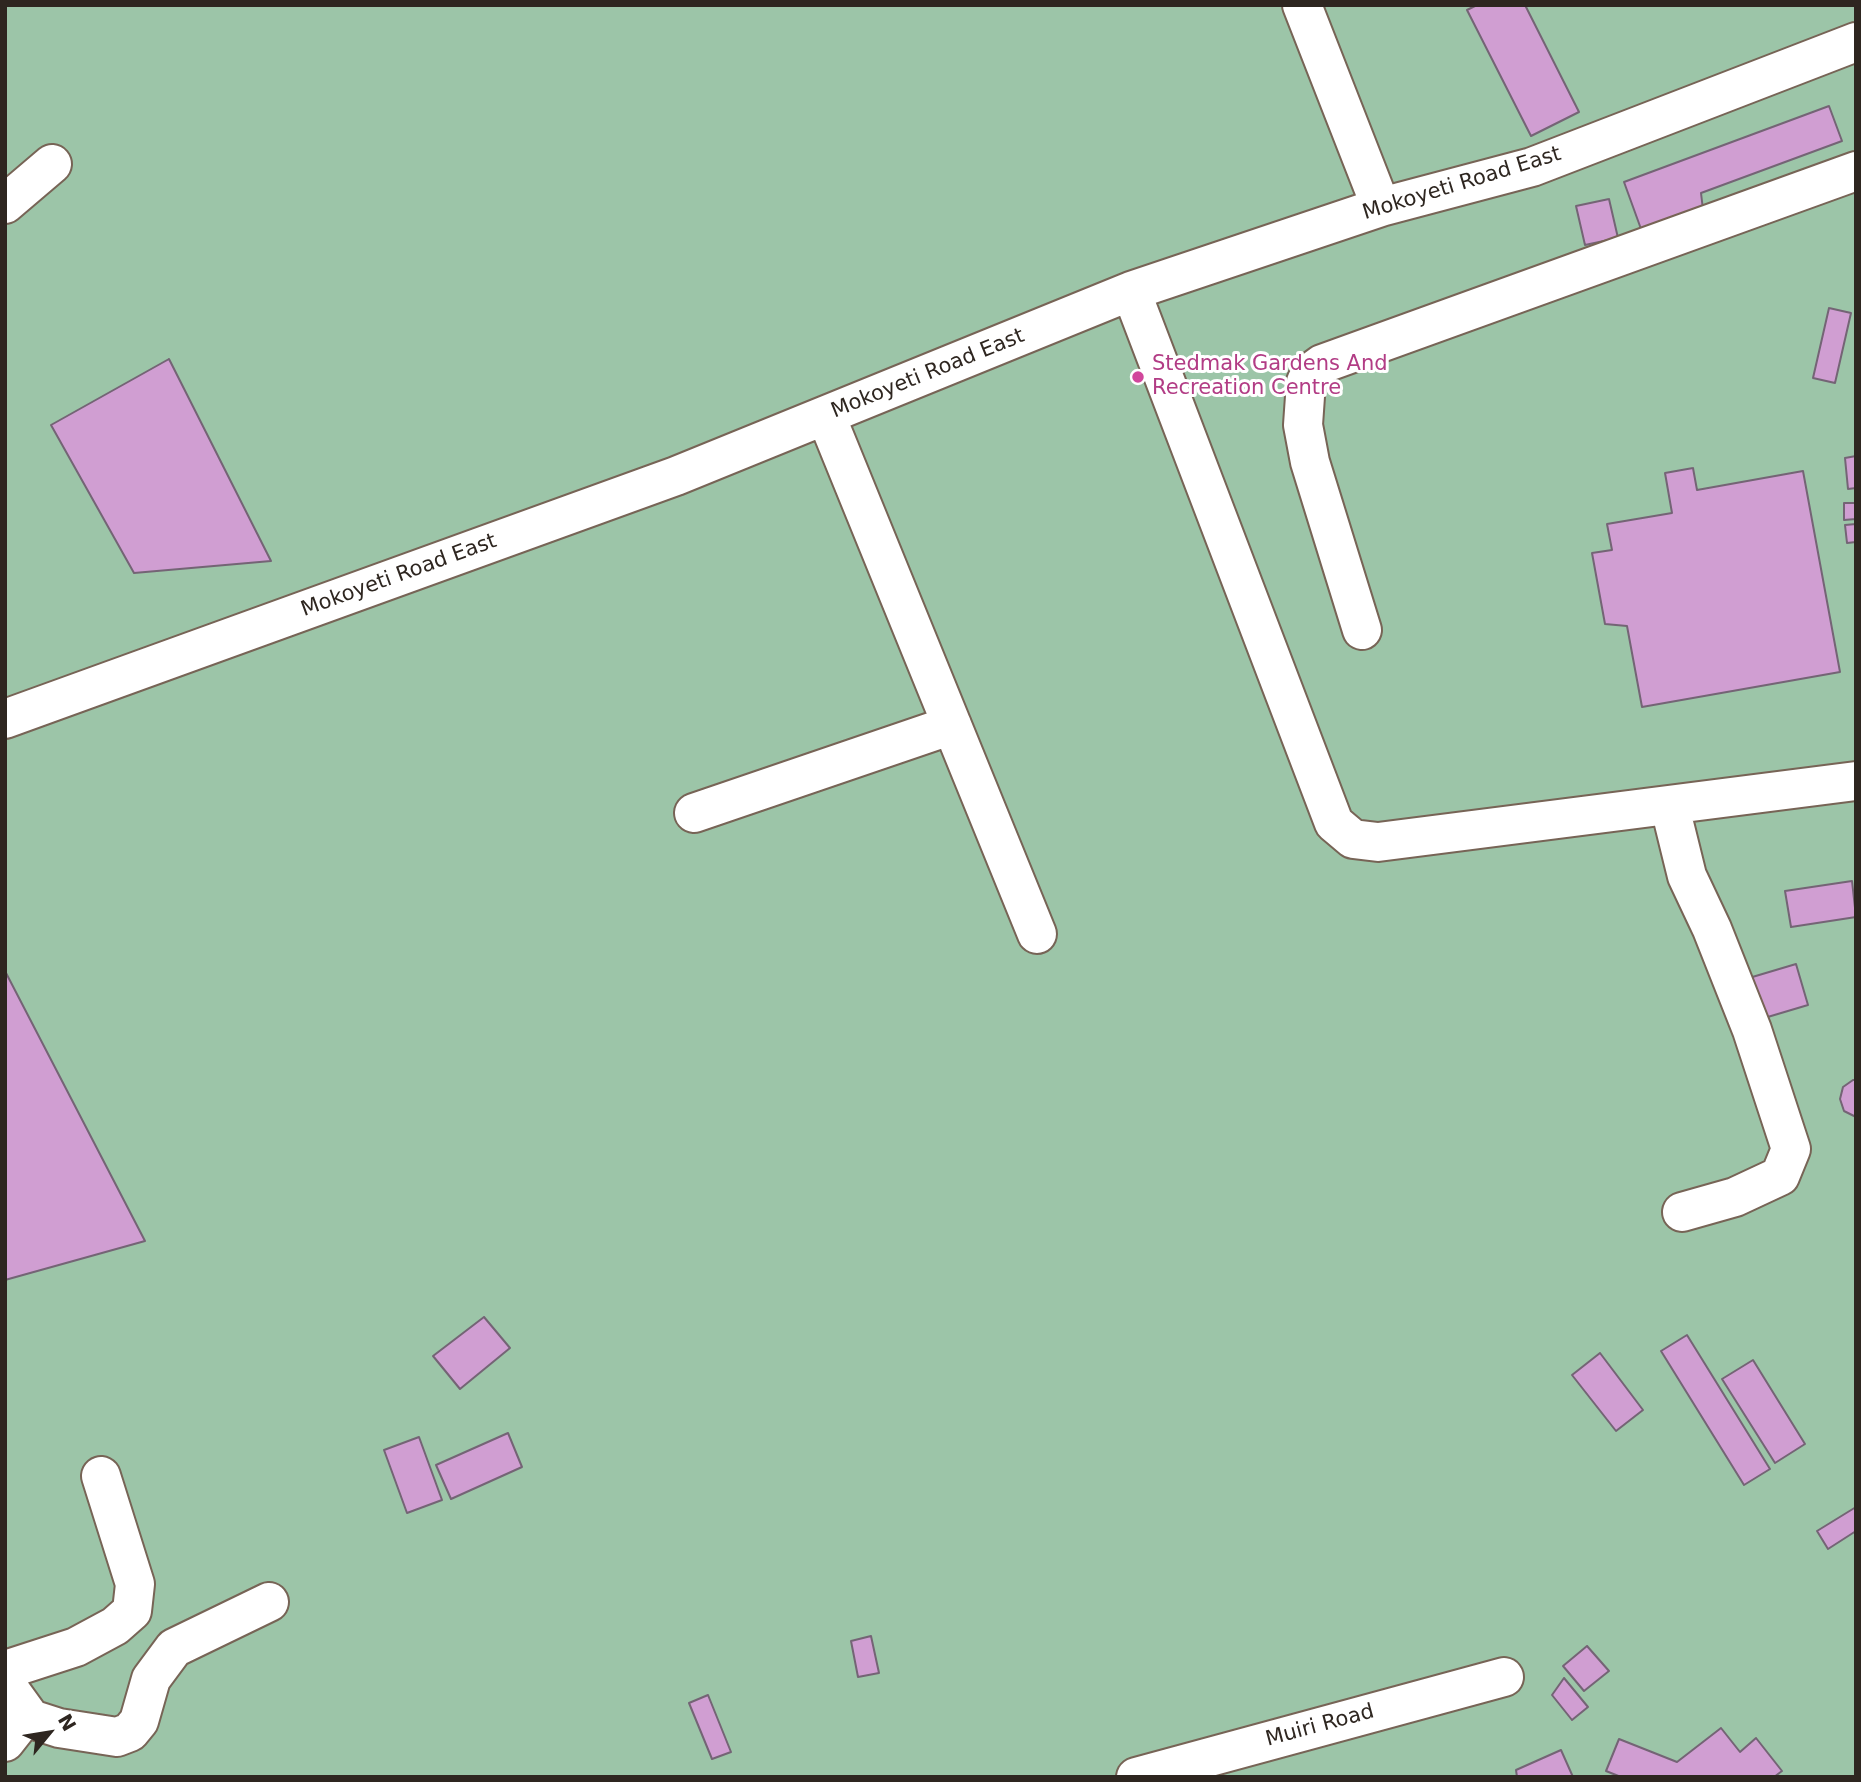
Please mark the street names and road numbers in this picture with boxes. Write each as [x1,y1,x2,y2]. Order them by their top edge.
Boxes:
street label: Mokoyeti Road East [1360,142,1564,226]
street label: Mokoyeti Road East [828,324,1028,424]
street label: Mokoyeti Road East [298,529,500,623]
street label: Muiri Road [1263,1699,1377,1753]

